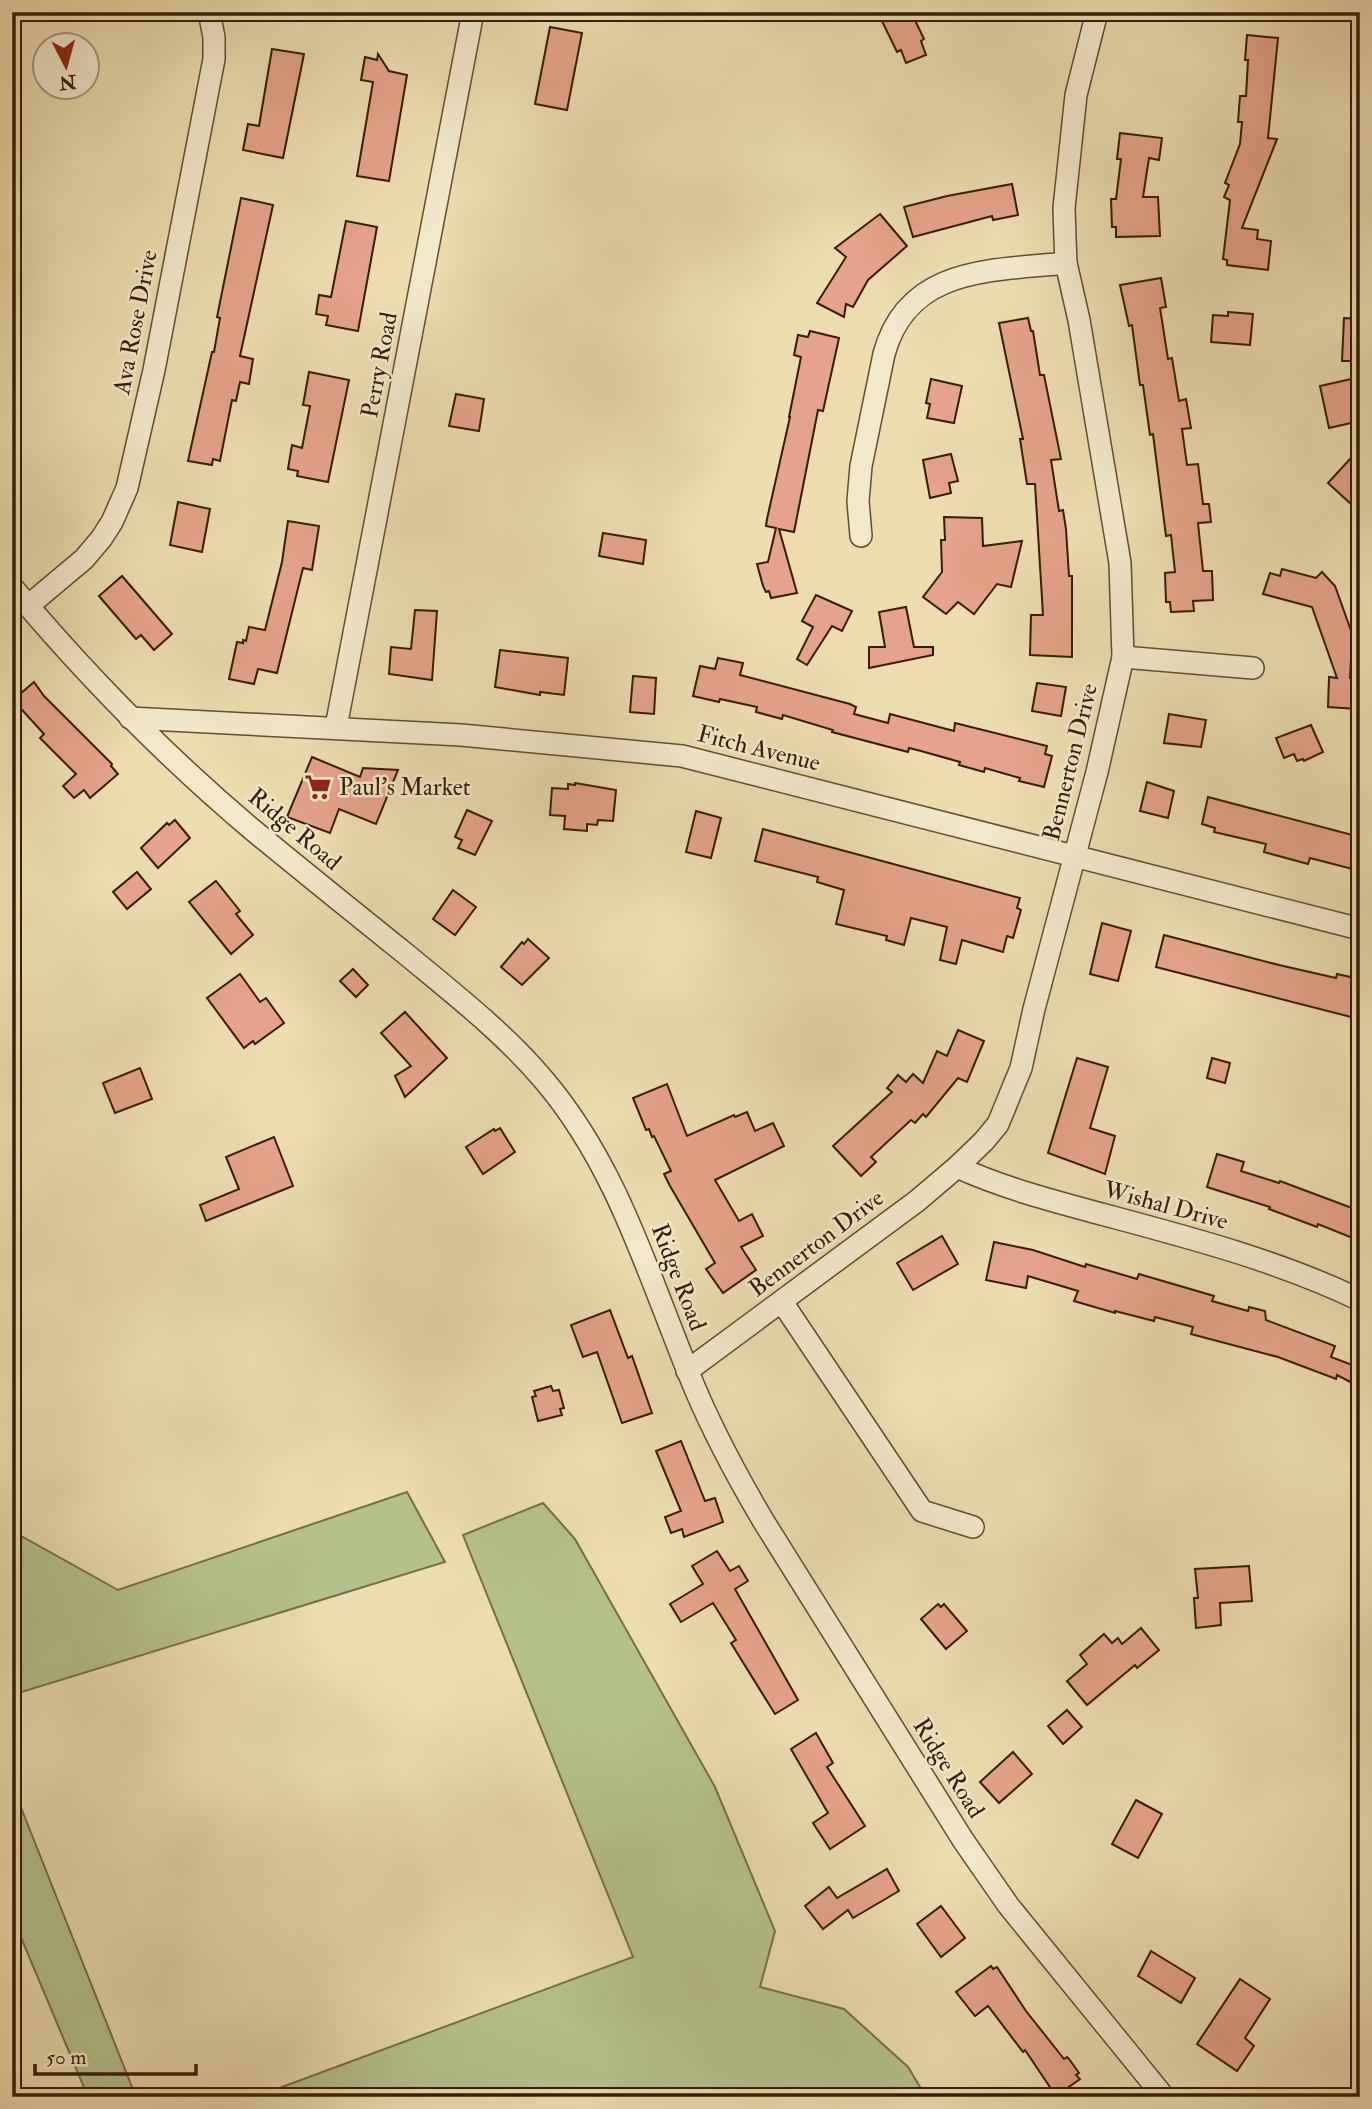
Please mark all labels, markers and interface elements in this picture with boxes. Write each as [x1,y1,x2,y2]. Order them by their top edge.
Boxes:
north arrow [32,32,102,102]
text: N [57,69,78,95]
street label: Ava Rose Drive [106,247,165,398]
street label: Perry Road [354,309,405,421]
street label: Bennerton Drive [1036,680,1105,844]
street label: Fitch Avenue [694,718,824,779]
supermarket icon: Paul’s Market [303,772,333,802]
place label: Paul’s Market [339,772,471,803]
street label: Ridge Road [242,781,348,877]
street label: Wishal Drive [1099,1174,1231,1237]
street label: Bennerton Drive [743,1183,890,1304]
street label: Ridge Road [644,1219,713,1335]
street label: Ridge Road [906,1712,992,1824]
scale bar [35,2032,196,2076]
text: 50 m [46,2044,87,2071]

